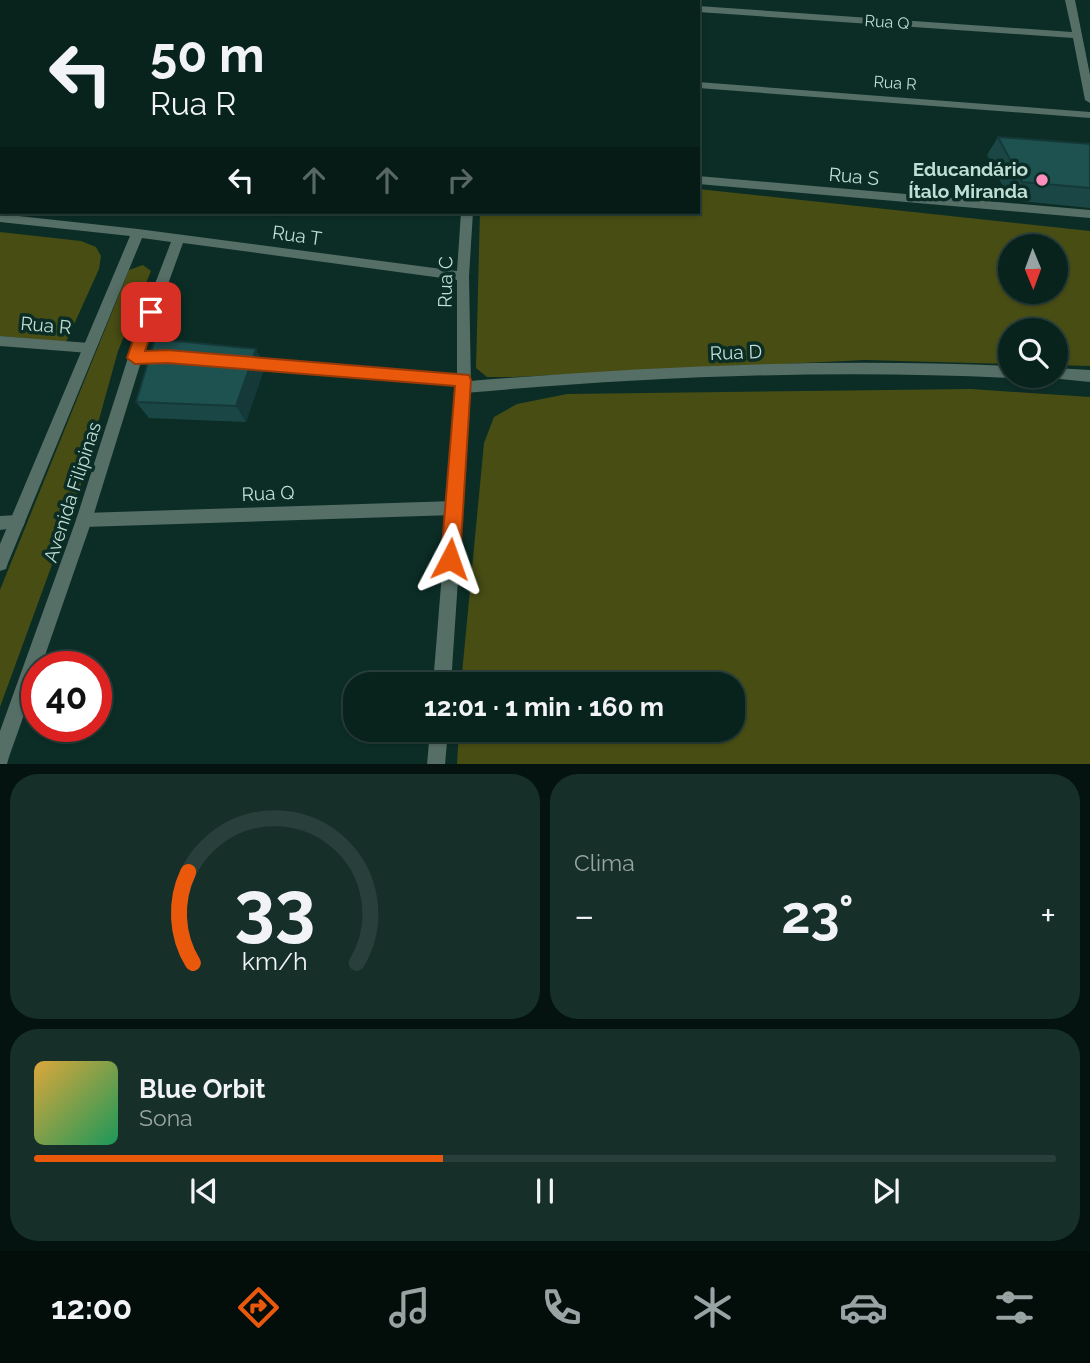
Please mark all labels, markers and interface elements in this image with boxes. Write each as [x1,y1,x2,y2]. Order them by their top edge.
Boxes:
street label: Rua Q [864,11,910,33]
text: 50 m [150,26,265,83]
icon: left [35,28,126,119]
street label: Rua R [873,72,917,94]
text: Rua R [150,85,236,122]
place label: Educandário Ítalo Miranda [908,158,1028,202]
icon: left [222,161,260,199]
icon: ahead [295,161,333,199]
icon: ahead [368,161,406,199]
icon: right [441,161,479,199]
street label: Rua S [828,163,880,189]
marker: Educandário Ítalo Miranda [1034,172,1050,188]
street label: Rua T [271,221,324,249]
north arrow [998,234,1068,304]
map controls [998,234,1068,388]
street label: Rua C [434,256,456,308]
pin [121,282,181,342]
icon: arrive [132,293,170,331]
street label: Rua R [20,312,72,338]
button: search [998,318,1068,388]
street label: Rua D [709,340,763,364]
street label: Avenida Filipinas [39,419,105,565]
street label: Rua Q [241,481,295,505]
position arrow [413,522,487,596]
speed limit sign: 40 [21,651,112,742]
text: 12:01 · 1 min · 160 m [424,692,664,722]
text: Clima [574,849,635,876]
text: 33 [234,865,316,950]
text: 23° [781,884,854,945]
text: − [574,893,594,938]
text: + [1040,893,1056,938]
text: km/h [242,945,308,975]
text: Blue Orbit [139,1074,266,1104]
text: Sona [139,1104,193,1131]
icon: previous [185,1172,223,1210]
icon: pause [526,1172,564,1210]
icon: next [867,1172,905,1210]
icon: directions [234,1283,283,1332]
icon: music [385,1283,434,1332]
icon: phone [537,1283,586,1332]
icon: climate [688,1283,737,1332]
icon: car [839,1283,888,1332]
icon: filters [990,1283,1039,1332]
text: 12:00 [51,1289,132,1326]

